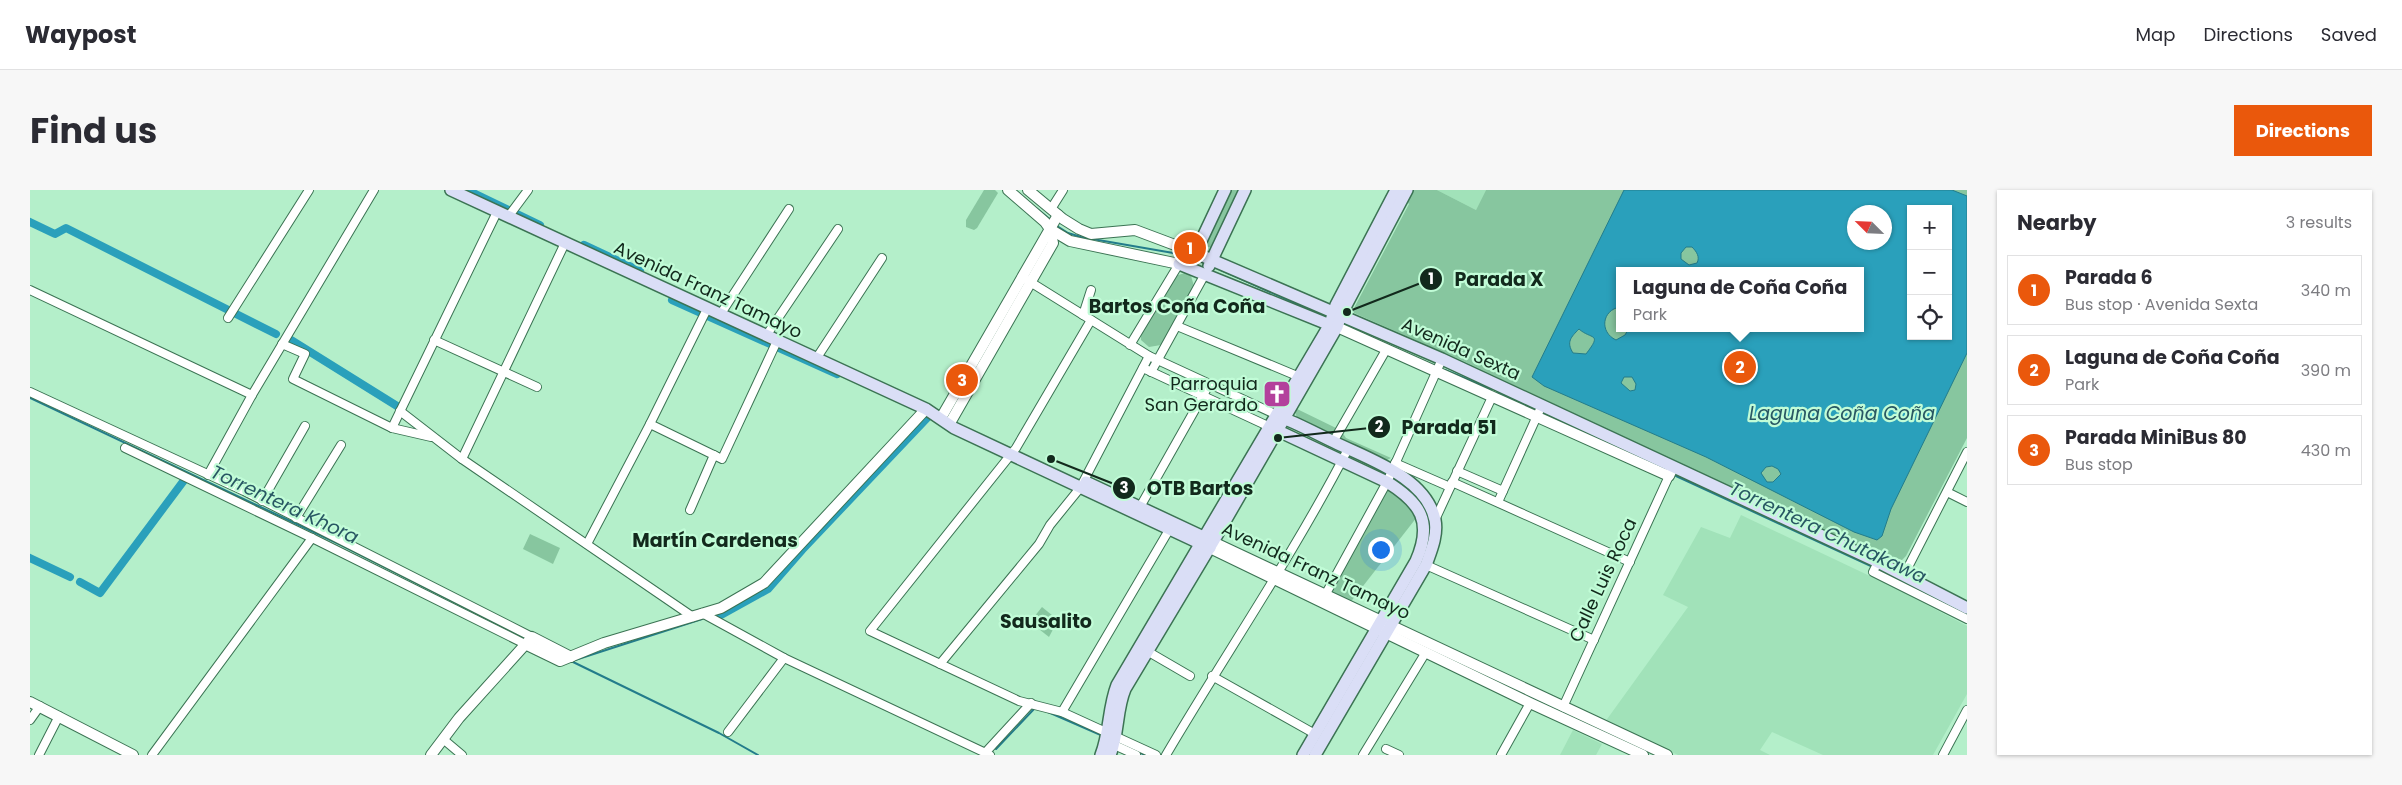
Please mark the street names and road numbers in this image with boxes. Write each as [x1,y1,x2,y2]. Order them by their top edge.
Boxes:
street label: Avenida Franz Tamayo [610,235,806,344]
street label: Avenida Sexta [1398,311,1525,386]
street label: Calle Luis Roca [1563,514,1642,646]
street label: Avenida Franz Tamayo [1218,516,1414,625]

